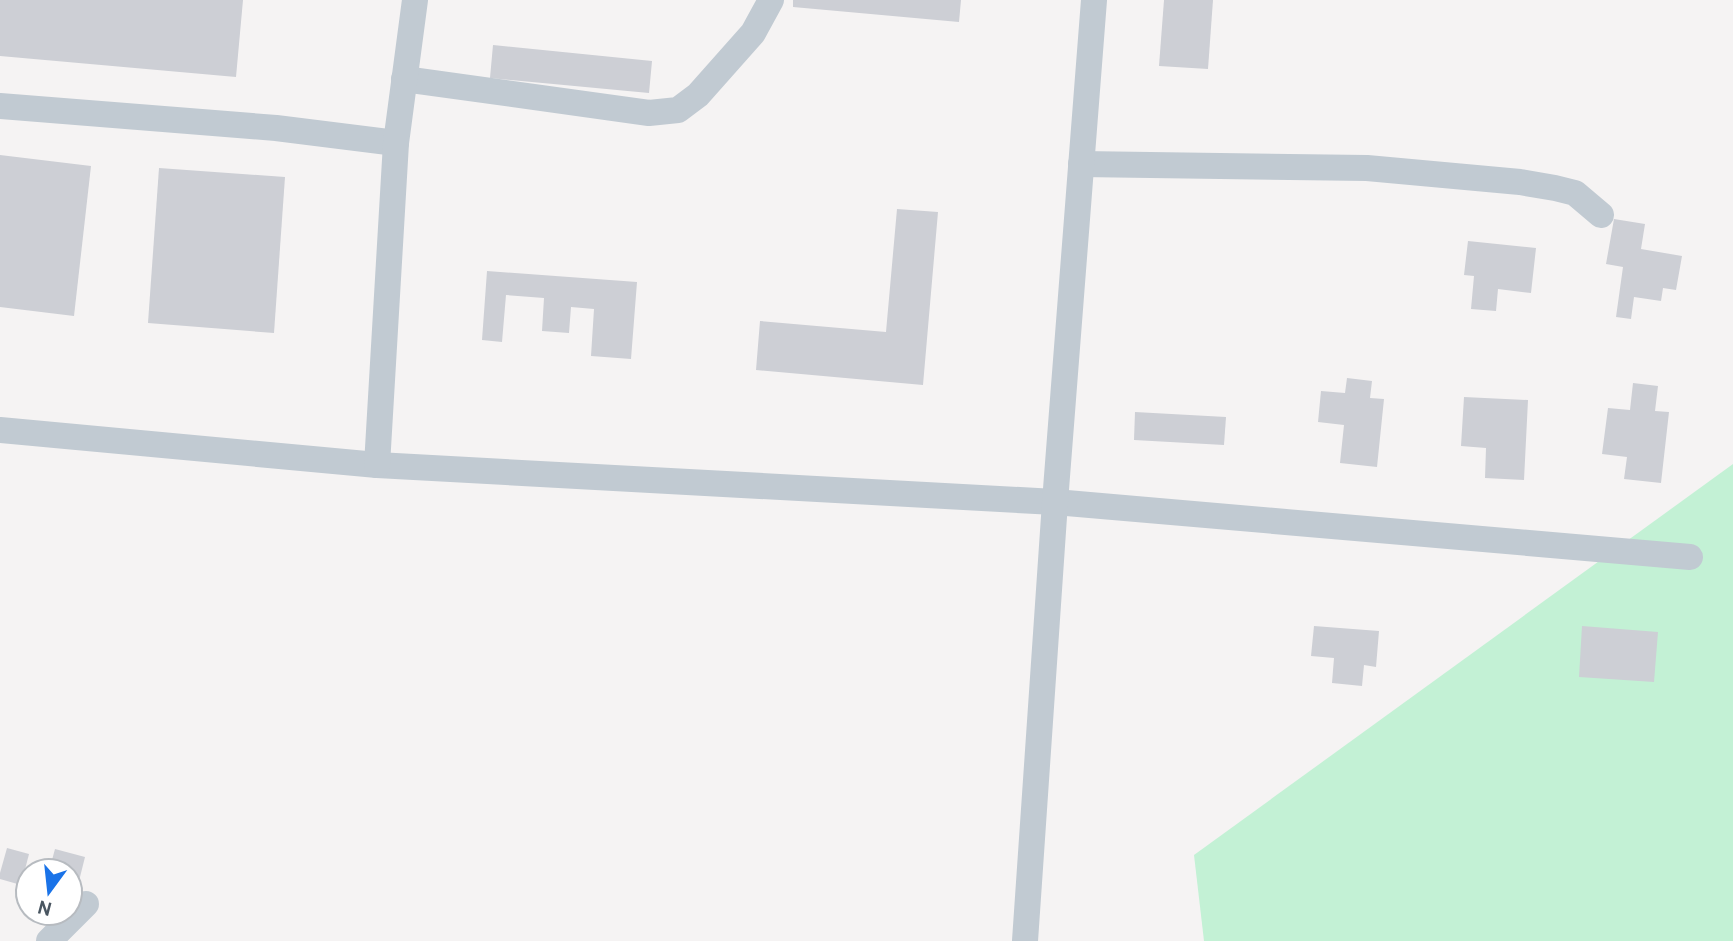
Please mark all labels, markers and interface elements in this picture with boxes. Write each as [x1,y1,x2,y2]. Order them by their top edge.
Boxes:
north arrow [14,857,84,927]
text: N [35,893,55,920]

